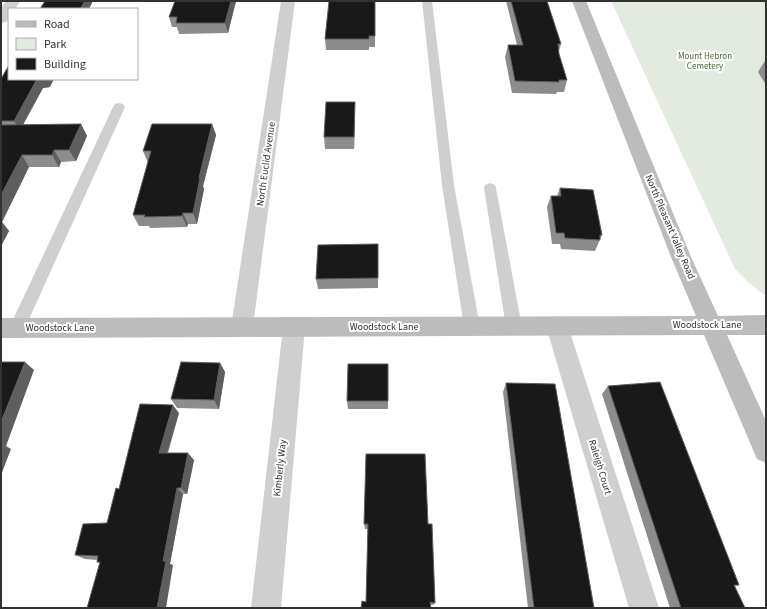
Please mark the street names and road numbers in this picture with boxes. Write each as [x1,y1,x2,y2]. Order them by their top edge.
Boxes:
street label: North Euclid Avenue [253,121,279,207]
street label: North Pleasant Valley Road [642,172,698,282]
street label: Woodstock Lane [673,318,741,332]
street label: Woodstock Lane [350,320,418,334]
street label: Woodstock Lane [26,321,94,335]
street label: Raleigh Court [585,438,615,497]
street label: Kimberly Way [270,439,290,497]

